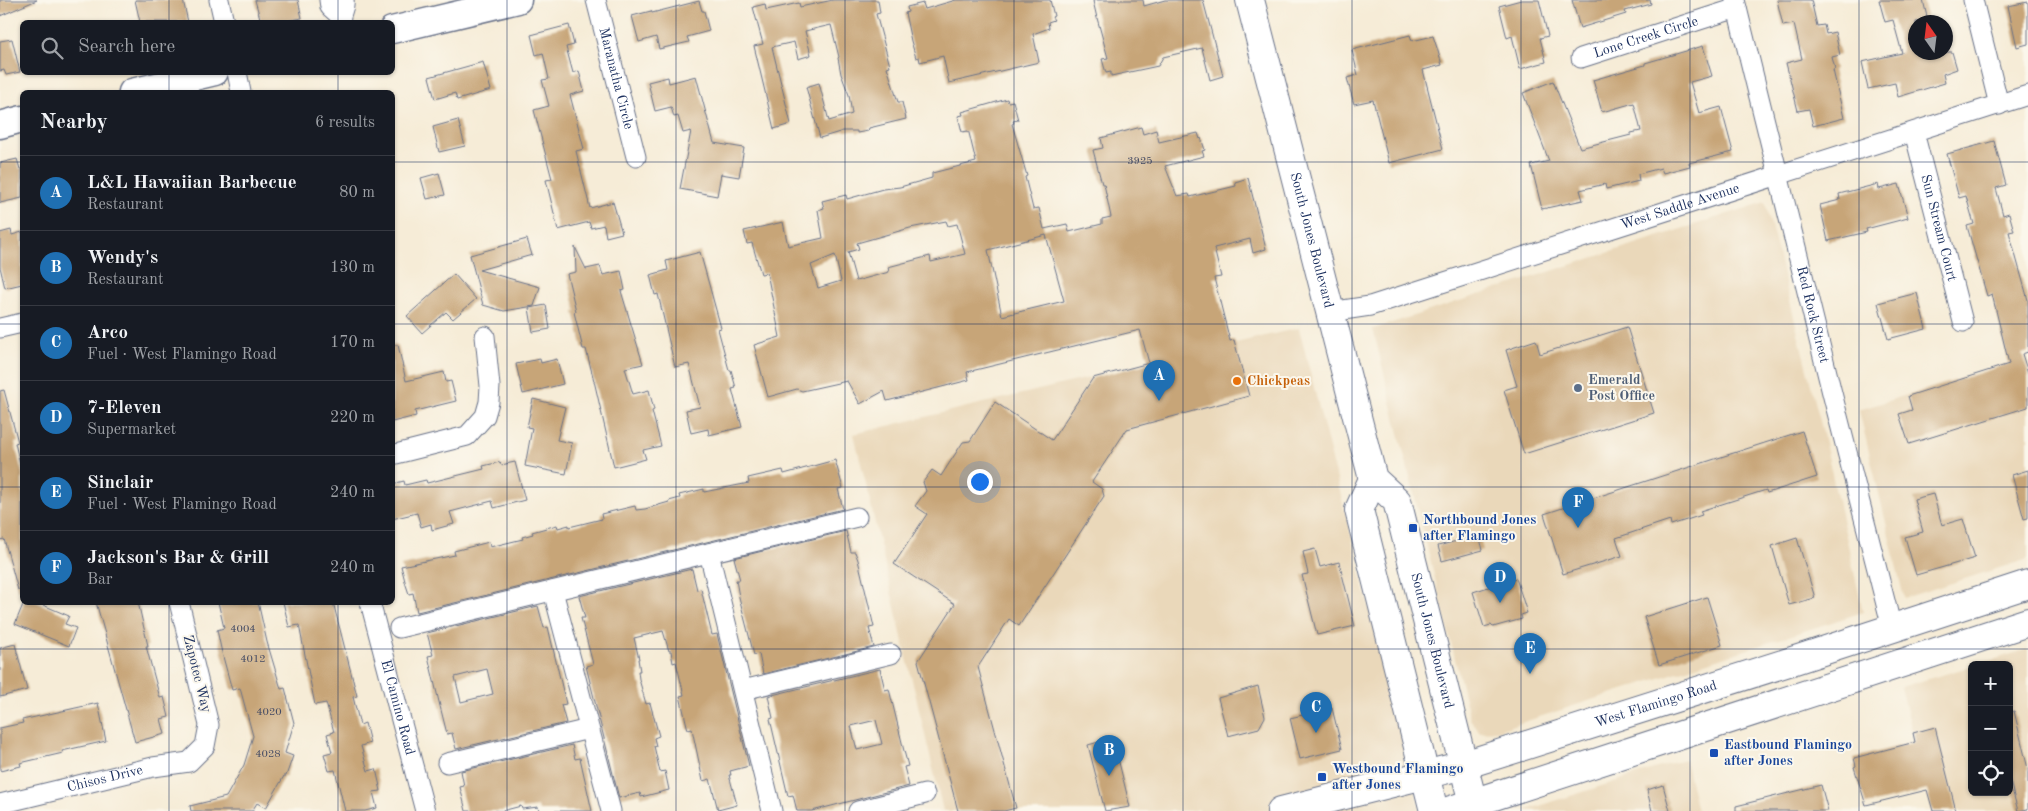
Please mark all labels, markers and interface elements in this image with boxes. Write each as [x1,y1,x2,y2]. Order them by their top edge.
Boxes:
street label: Lone Creek Circle [1592,14,1700,61]
north arrow [1908,15,1953,60]
search box [20,20,395,75]
street label: Maranatha Circle [596,26,636,131]
icon: search [38,34,66,62]
text: Search here [78,38,175,57]
text: Nearby [40,112,108,133]
text: 6 results [315,115,375,131]
house number: 3925 [1127,156,1153,167]
street label: South Jones Boulevard [1288,171,1336,309]
street label: Sun Stream Court [1918,173,1959,283]
text: L&L Hawaiian Barbecue [87,174,297,193]
street label: West Saddle Avenue [1619,181,1741,232]
text: A [50,185,62,201]
text: 80 m [339,185,375,201]
text: Restaurant [87,197,164,213]
text: Wendy's [87,249,158,268]
text: B [50,260,62,276]
text: 130 m [330,260,375,276]
street label: Red Rock Street [1794,265,1831,364]
text: Restaurant [87,272,164,288]
text: Arco [87,324,128,343]
text: C [51,335,61,351]
text: 170 m [330,335,375,351]
text: Fuel · West Flamingo Road [87,347,277,363]
pin: A [1143,360,1175,401]
place label: Emerald Post Office [1588,373,1655,403]
place label: Chickpeas [1247,374,1310,388]
marker: Chickpeas [1231,375,1243,387]
marker: Emerald Post Office [1572,382,1584,394]
text: 7-Eleven [87,399,162,418]
text: D [50,410,62,426]
text: 220 m [330,410,375,426]
text: Supermarket [87,422,176,438]
your location [967,469,993,495]
text: Sinclair [87,474,153,493]
text: E [50,485,62,501]
text: 240 m [330,485,375,501]
pin: F [1562,487,1594,528]
text: Fuel · West Flamingo Road [87,497,277,513]
place label: Northbound Jones after Flamingo [1423,513,1536,543]
marker: Northbound Jones after Flamingo [1407,522,1419,534]
text: Jackson's Bar & Grill [87,549,269,568]
text: F [51,560,61,576]
text: 240 m [330,560,375,576]
pin: D [1484,562,1516,603]
street label: South Jones Boulevard [1408,571,1456,710]
text: Bar [87,572,113,588]
house number: 4004 [230,624,256,635]
pin: E [1514,633,1546,674]
street label: Zapotec Way [181,634,214,715]
house number: 4012 [240,654,266,665]
street label: El Camino Road [378,658,417,757]
map controls [1968,661,2013,796]
button: + [1968,661,2013,706]
street label: West Flamingo Road [1593,678,1719,730]
pin: C [1300,692,1332,733]
button: − [1968,706,2013,751]
house number: 4020 [256,707,282,718]
pin: B [1093,735,1125,776]
place label: Eastbound Flamingo after Jones [1724,738,1852,768]
marker: Eastbound Flamingo after Jones [1708,747,1720,759]
house number: 4028 [255,749,281,760]
button: locate [1968,751,2013,796]
place label: Westbound Flamingo after Jones [1332,762,1464,792]
street label: Chisos Drive [66,763,144,795]
marker: Westbound Flamingo after Jones [1316,771,1328,783]

